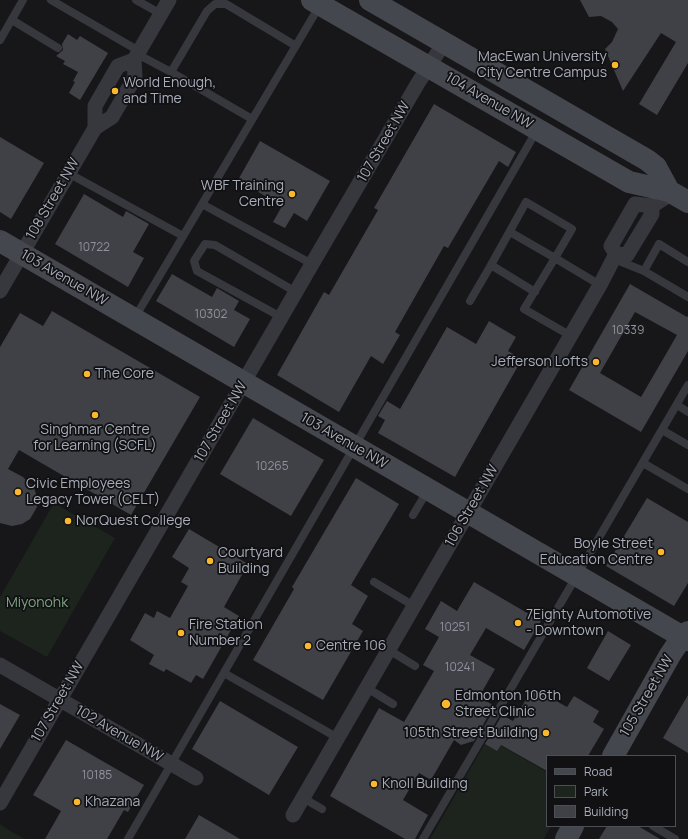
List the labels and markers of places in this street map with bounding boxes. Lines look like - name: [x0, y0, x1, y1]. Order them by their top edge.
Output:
- place label: MacEwan University City Centre Campus: [477, 49, 607, 82]
- marker: MacEwan University City Centre Campus: [610, 60, 620, 70]
- place label: World Enough, and Time: [123, 75, 216, 108]
- marker: World Enough, and Time: [110, 86, 120, 96]
- place label: WBF Training Centre: [201, 178, 284, 210]
- marker: WBF Training Centre: [287, 189, 297, 199]
- place label: Jefferson Lofts: [491, 354, 588, 370]
- marker: Jefferson Lofts: [591, 357, 601, 367]
- place label: The Core: [95, 366, 154, 382]
- marker: The Core: [82, 369, 92, 379]
- marker: Singhmar Centre for Learning (SCFL): [90, 410, 100, 420]
- place label: Singhmar Centre for Learning (SCFL): [33, 422, 157, 454]
- place label: Civic Employees Legacy Tower (CELT): [26, 476, 160, 508]
- marker: Civic Employees Legacy Tower (CELT): [13, 487, 23, 497]
- place label: NorQuest College: [76, 513, 191, 529]
- marker: NorQuest College: [63, 516, 73, 526]
- place label: Boyle Street Education Centre: [540, 536, 653, 568]
- place label: Courtyard Building: [218, 545, 283, 578]
- marker: Boyle Street Education Centre: [656, 547, 666, 557]
- marker: Courtyard Building: [205, 556, 215, 566]
- place label: 7Eighty Automotive - Downtown: [526, 607, 651, 640]
- place label: Fire Station Number 2: [189, 617, 263, 650]
- marker: 7Eighty Automotive - Downtown: [513, 618, 523, 628]
- marker: Fire Station Number 2: [176, 628, 186, 638]
- place label: Centre 106: [316, 638, 386, 654]
- marker: Centre 106: [303, 641, 313, 651]
- place label: Edmonton 106th Street Clinic: [455, 688, 561, 720]
- marker: Edmonton 106th Street Clinic: [440, 698, 452, 710]
- place label: 105th Street Building: [404, 725, 538, 741]
- marker: 105th Street Building: [541, 728, 551, 738]
- place label: Knoll Building: [382, 776, 468, 792]
- marker: Knoll Building: [369, 779, 379, 789]
- place label: Khazana: [85, 794, 140, 810]
- marker: Khazana: [72, 797, 82, 807]

